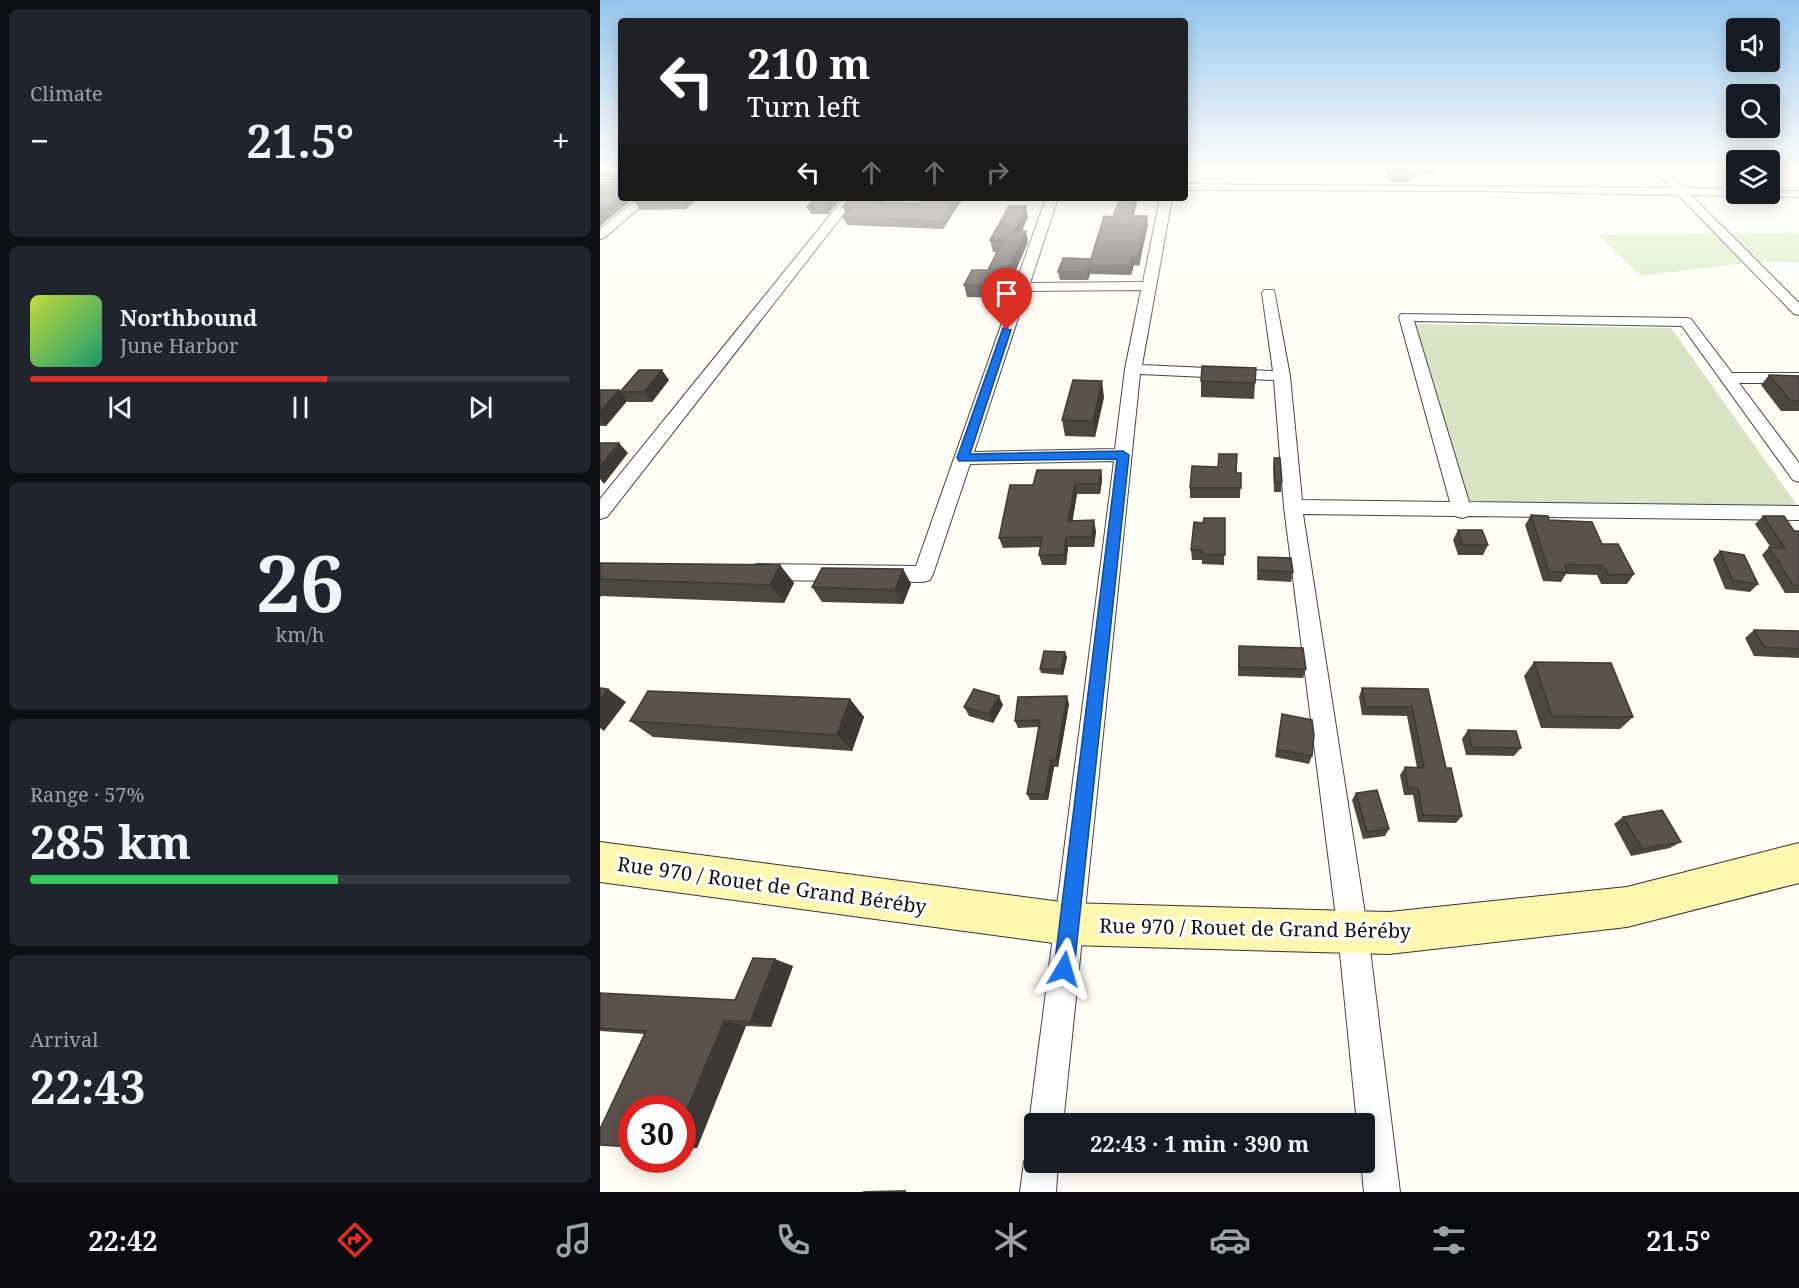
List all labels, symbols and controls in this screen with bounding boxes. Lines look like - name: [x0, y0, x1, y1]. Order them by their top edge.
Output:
- map controls: [1726, 18, 1780, 204]
- button: sound: [1726, 18, 1780, 72]
- text: 210 m: [747, 34, 871, 91]
- icon: left: [648, 42, 726, 120]
- text: Climate: [30, 80, 103, 107]
- button: search: [1726, 84, 1780, 138]
- text: Turn left: [747, 88, 860, 125]
- text: 21.5°: [247, 110, 354, 171]
- text: −: [30, 118, 49, 163]
- text: +: [552, 118, 570, 163]
- button: layers: [1726, 150, 1780, 204]
- icon: left: [792, 156, 825, 189]
- icon: ahead: [855, 156, 888, 189]
- icon: ahead: [918, 156, 951, 189]
- icon: right: [981, 156, 1014, 189]
- pin: [981, 268, 1032, 330]
- icon: arrive: [990, 277, 1023, 310]
- text: Northbound: [120, 302, 257, 332]
- text: June Harbor: [120, 332, 238, 359]
- icon: previous: [104, 391, 137, 424]
- icon: pause: [284, 391, 317, 424]
- icon: next: [464, 391, 497, 424]
- text: 26: [256, 529, 344, 635]
- text: km/h: [275, 621, 325, 648]
- text: Range · 57%: [30, 781, 144, 808]
- text: 285 km: [30, 811, 191, 872]
- street label: Rue 970 / Rouet de Grand Béréby: [616, 850, 929, 920]
- street label: Rue 970 / Rouet de Grand Béréby: [1099, 912, 1412, 944]
- position arrow: [1032, 937, 1096, 1001]
- text: Arrival: [30, 1026, 98, 1053]
- text: 22:43: [30, 1056, 145, 1117]
- speed limit sign: 30: [618, 1095, 696, 1173]
- text: 22:43 · 1 min · 390 m: [1090, 1128, 1309, 1158]
- icon: directions: [334, 1219, 376, 1261]
- icon: music: [553, 1219, 595, 1261]
- icon: phone: [772, 1219, 814, 1261]
- icon: climate: [990, 1219, 1032, 1261]
- icon: car: [1209, 1219, 1251, 1261]
- icon: filters: [1428, 1219, 1470, 1261]
- text: 22:42: [88, 1222, 158, 1259]
- text: 21.5°: [1646, 1222, 1711, 1259]

